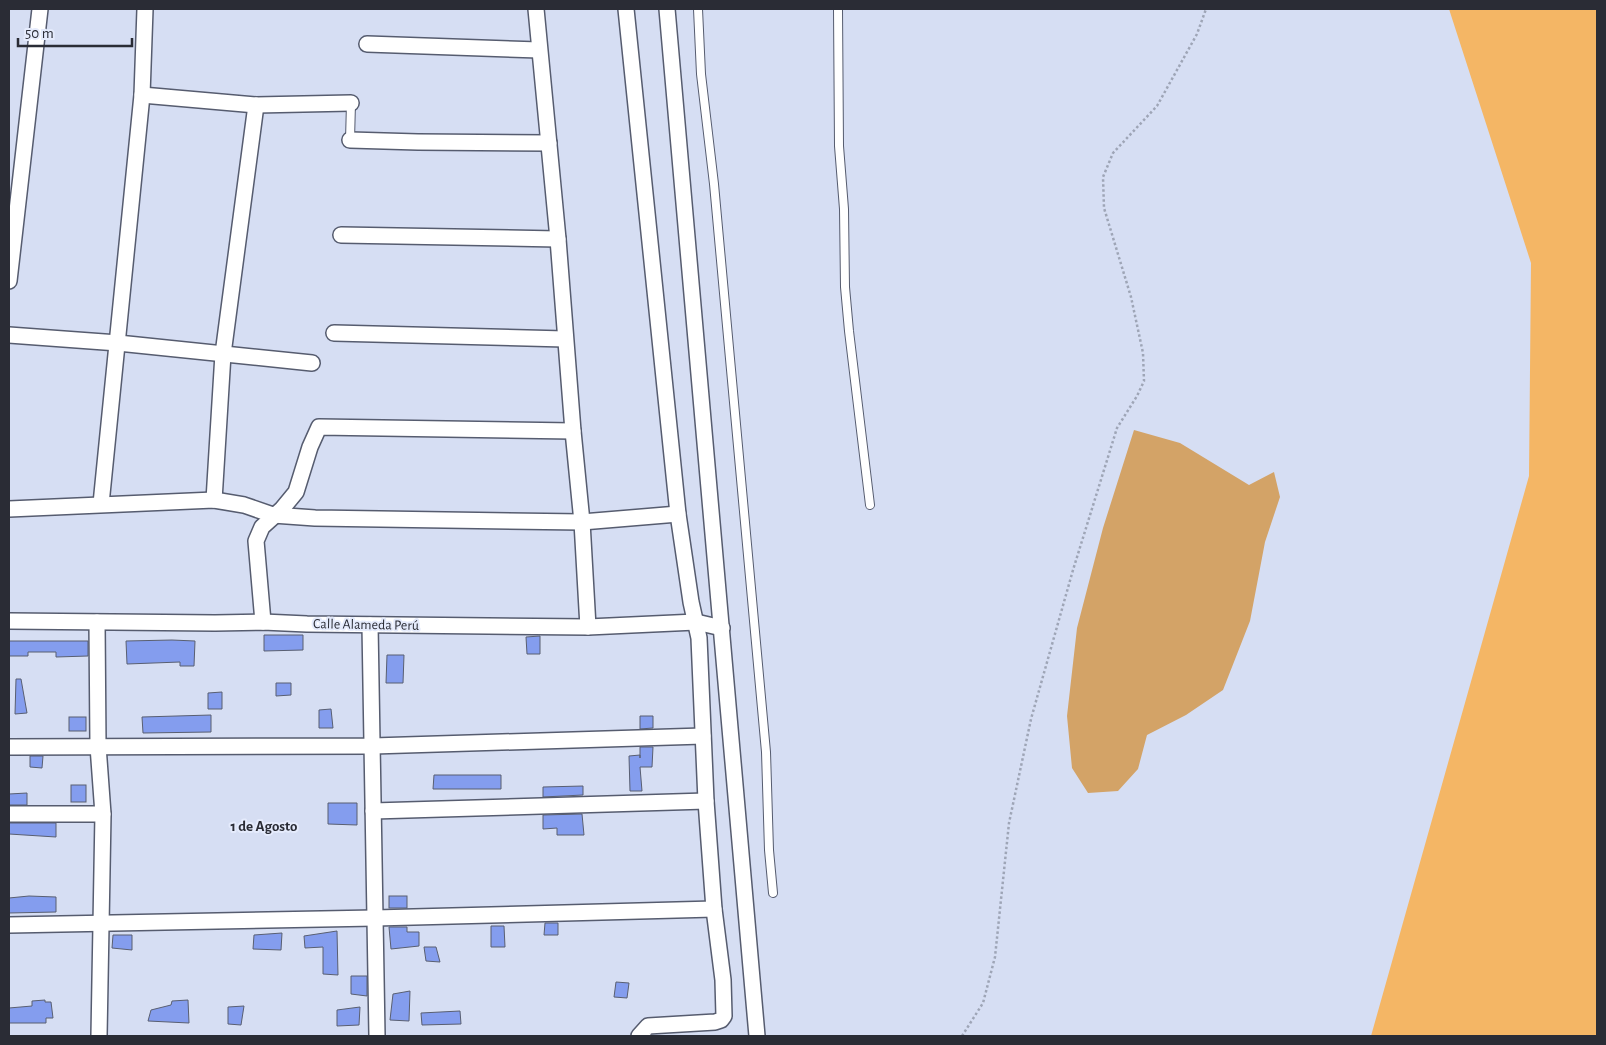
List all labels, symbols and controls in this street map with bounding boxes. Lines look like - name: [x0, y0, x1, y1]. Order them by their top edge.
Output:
- scale bar: [18, 15, 131, 47]
- text: 50 m: [25, 26, 54, 41]
- street label: Calle Alameda Perú: [313, 617, 419, 633]
- district label: 1 de Agosto: [231, 819, 297, 834]

